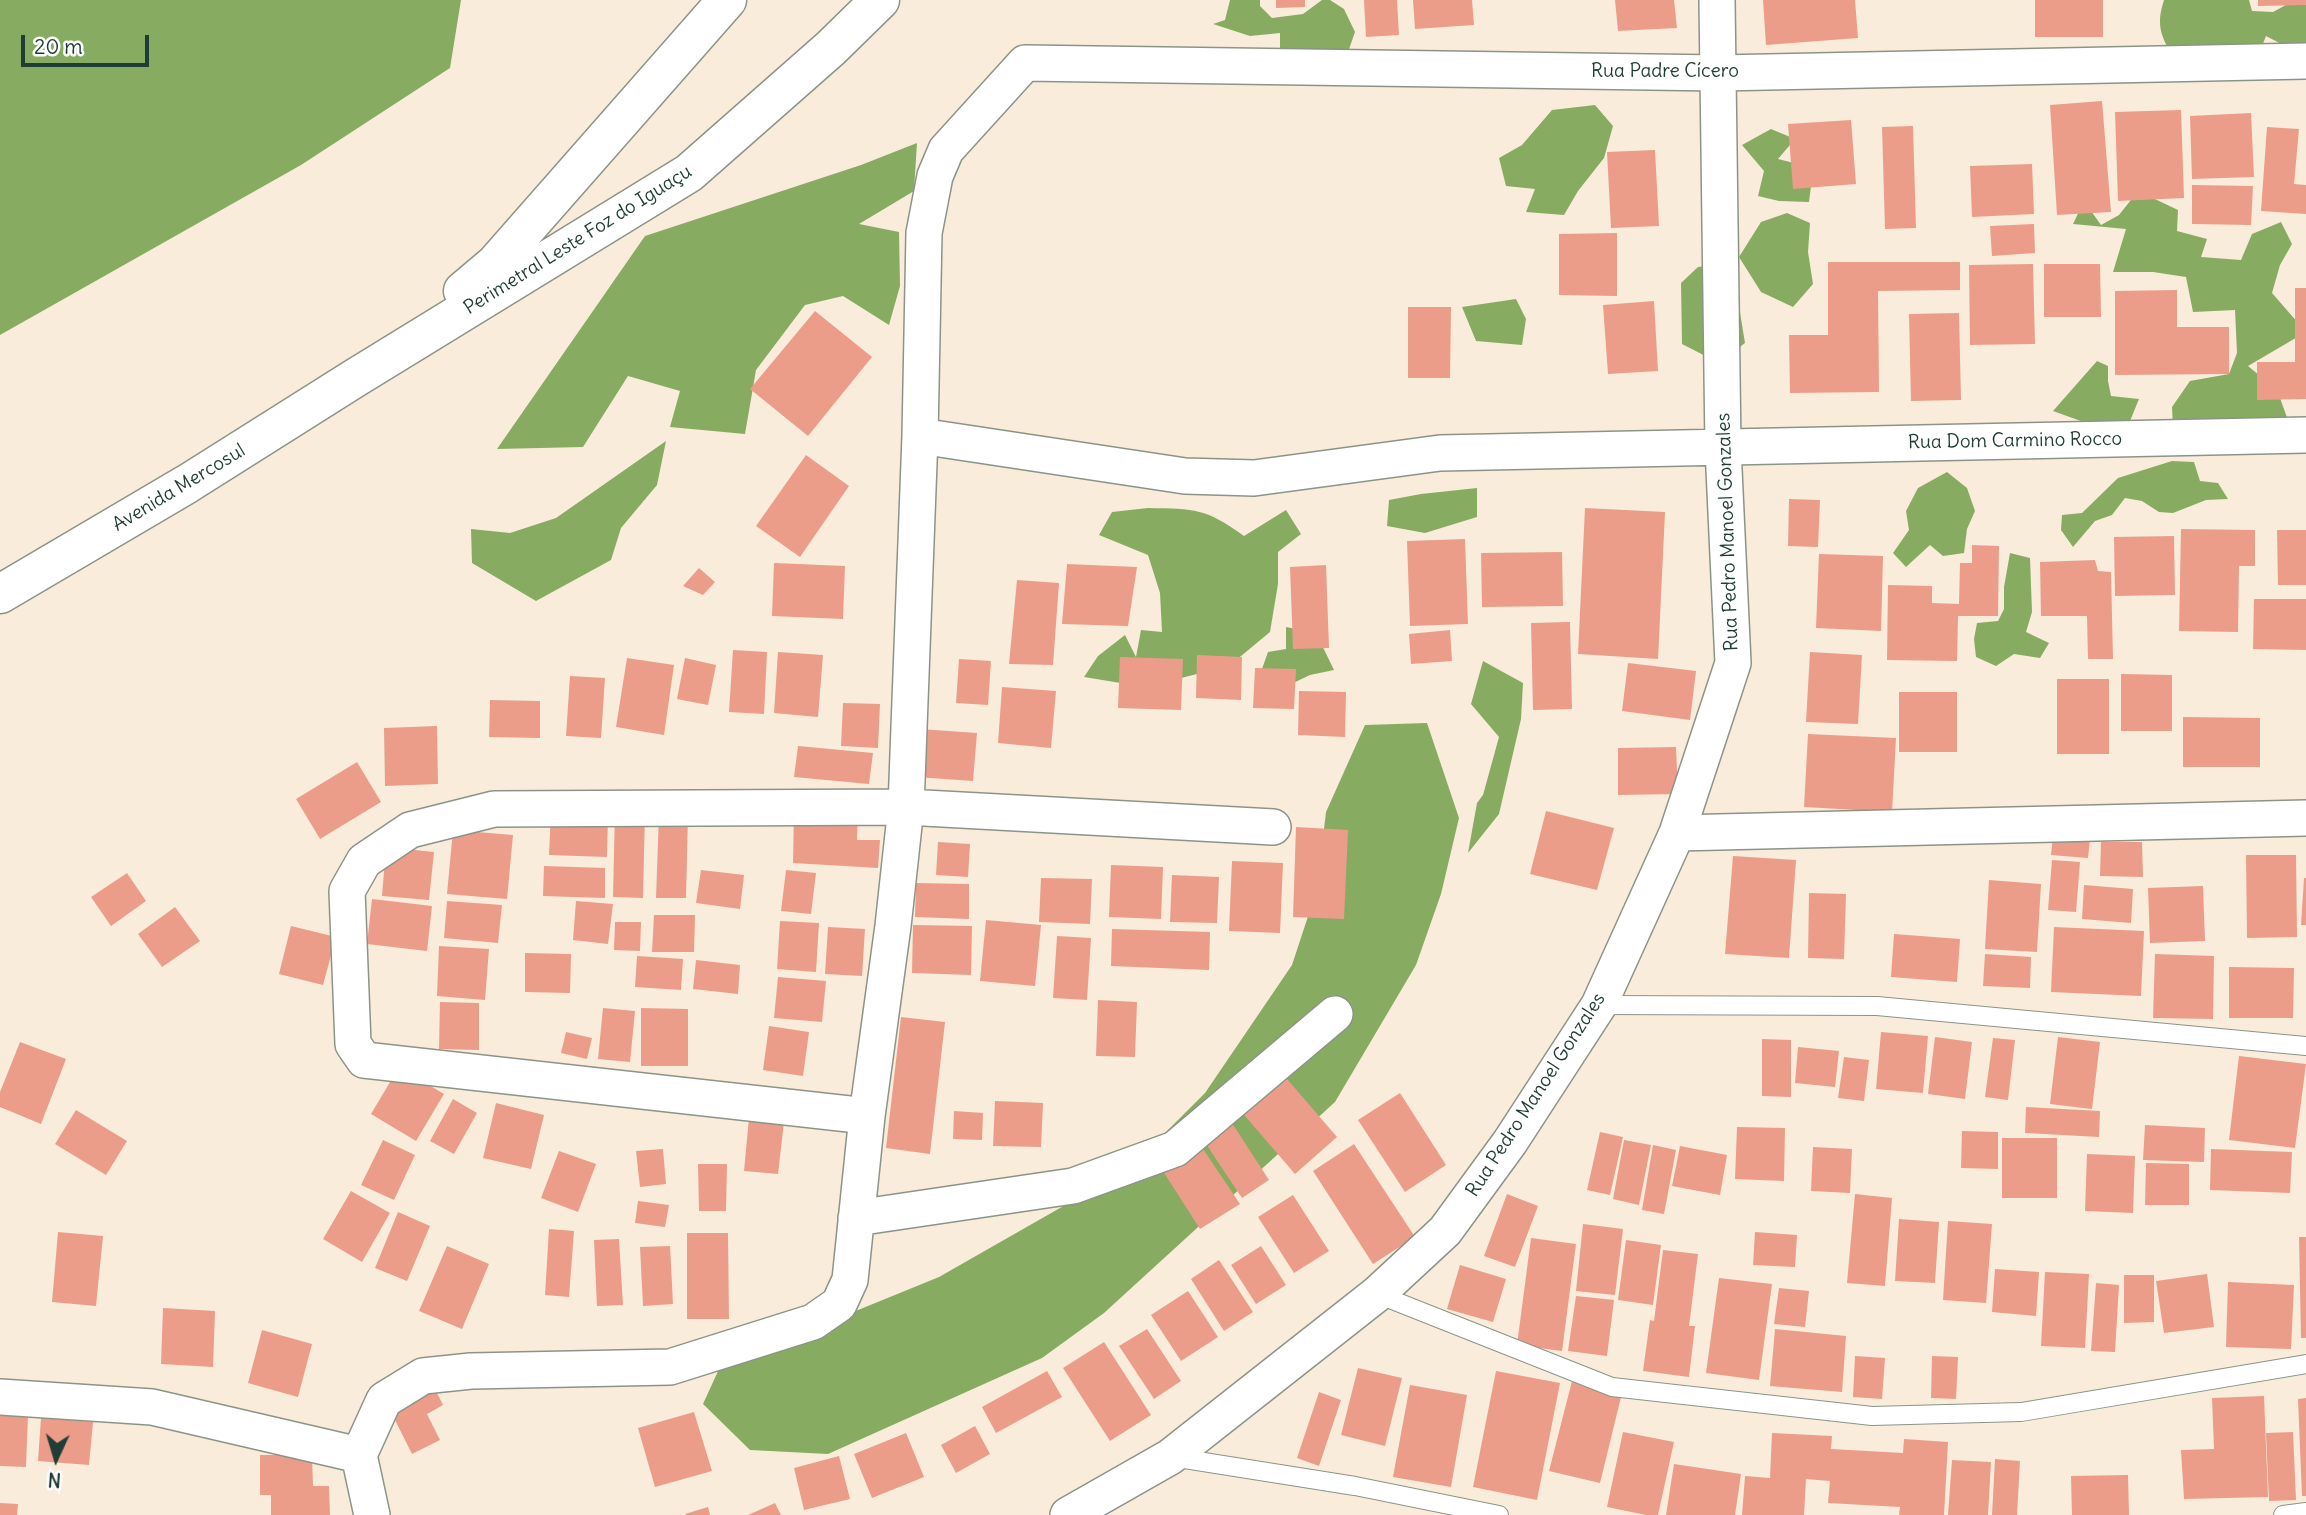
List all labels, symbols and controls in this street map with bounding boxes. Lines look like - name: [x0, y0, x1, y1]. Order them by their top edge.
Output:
- scale bar: [24, 21, 152, 65]
- text: 20 m: [34, 33, 83, 60]
- street label: Rua Padre Cícero: [1591, 61, 1739, 83]
- street label: Perimetral Leste Foz do Iguaçu: [460, 160, 696, 320]
- street label: Rua Pedro Manoel Gonzales: [1712, 412, 1744, 652]
- street label: Rua Dom Carmino Rocco: [1908, 428, 2122, 454]
- street label: Avenida Mercosul: [109, 439, 249, 537]
- street label: Rua Pedro Manoel Gonzales: [1462, 989, 1610, 1201]
- north arrow: [21, 1424, 91, 1494]
- text: N: [47, 1468, 62, 1492]

